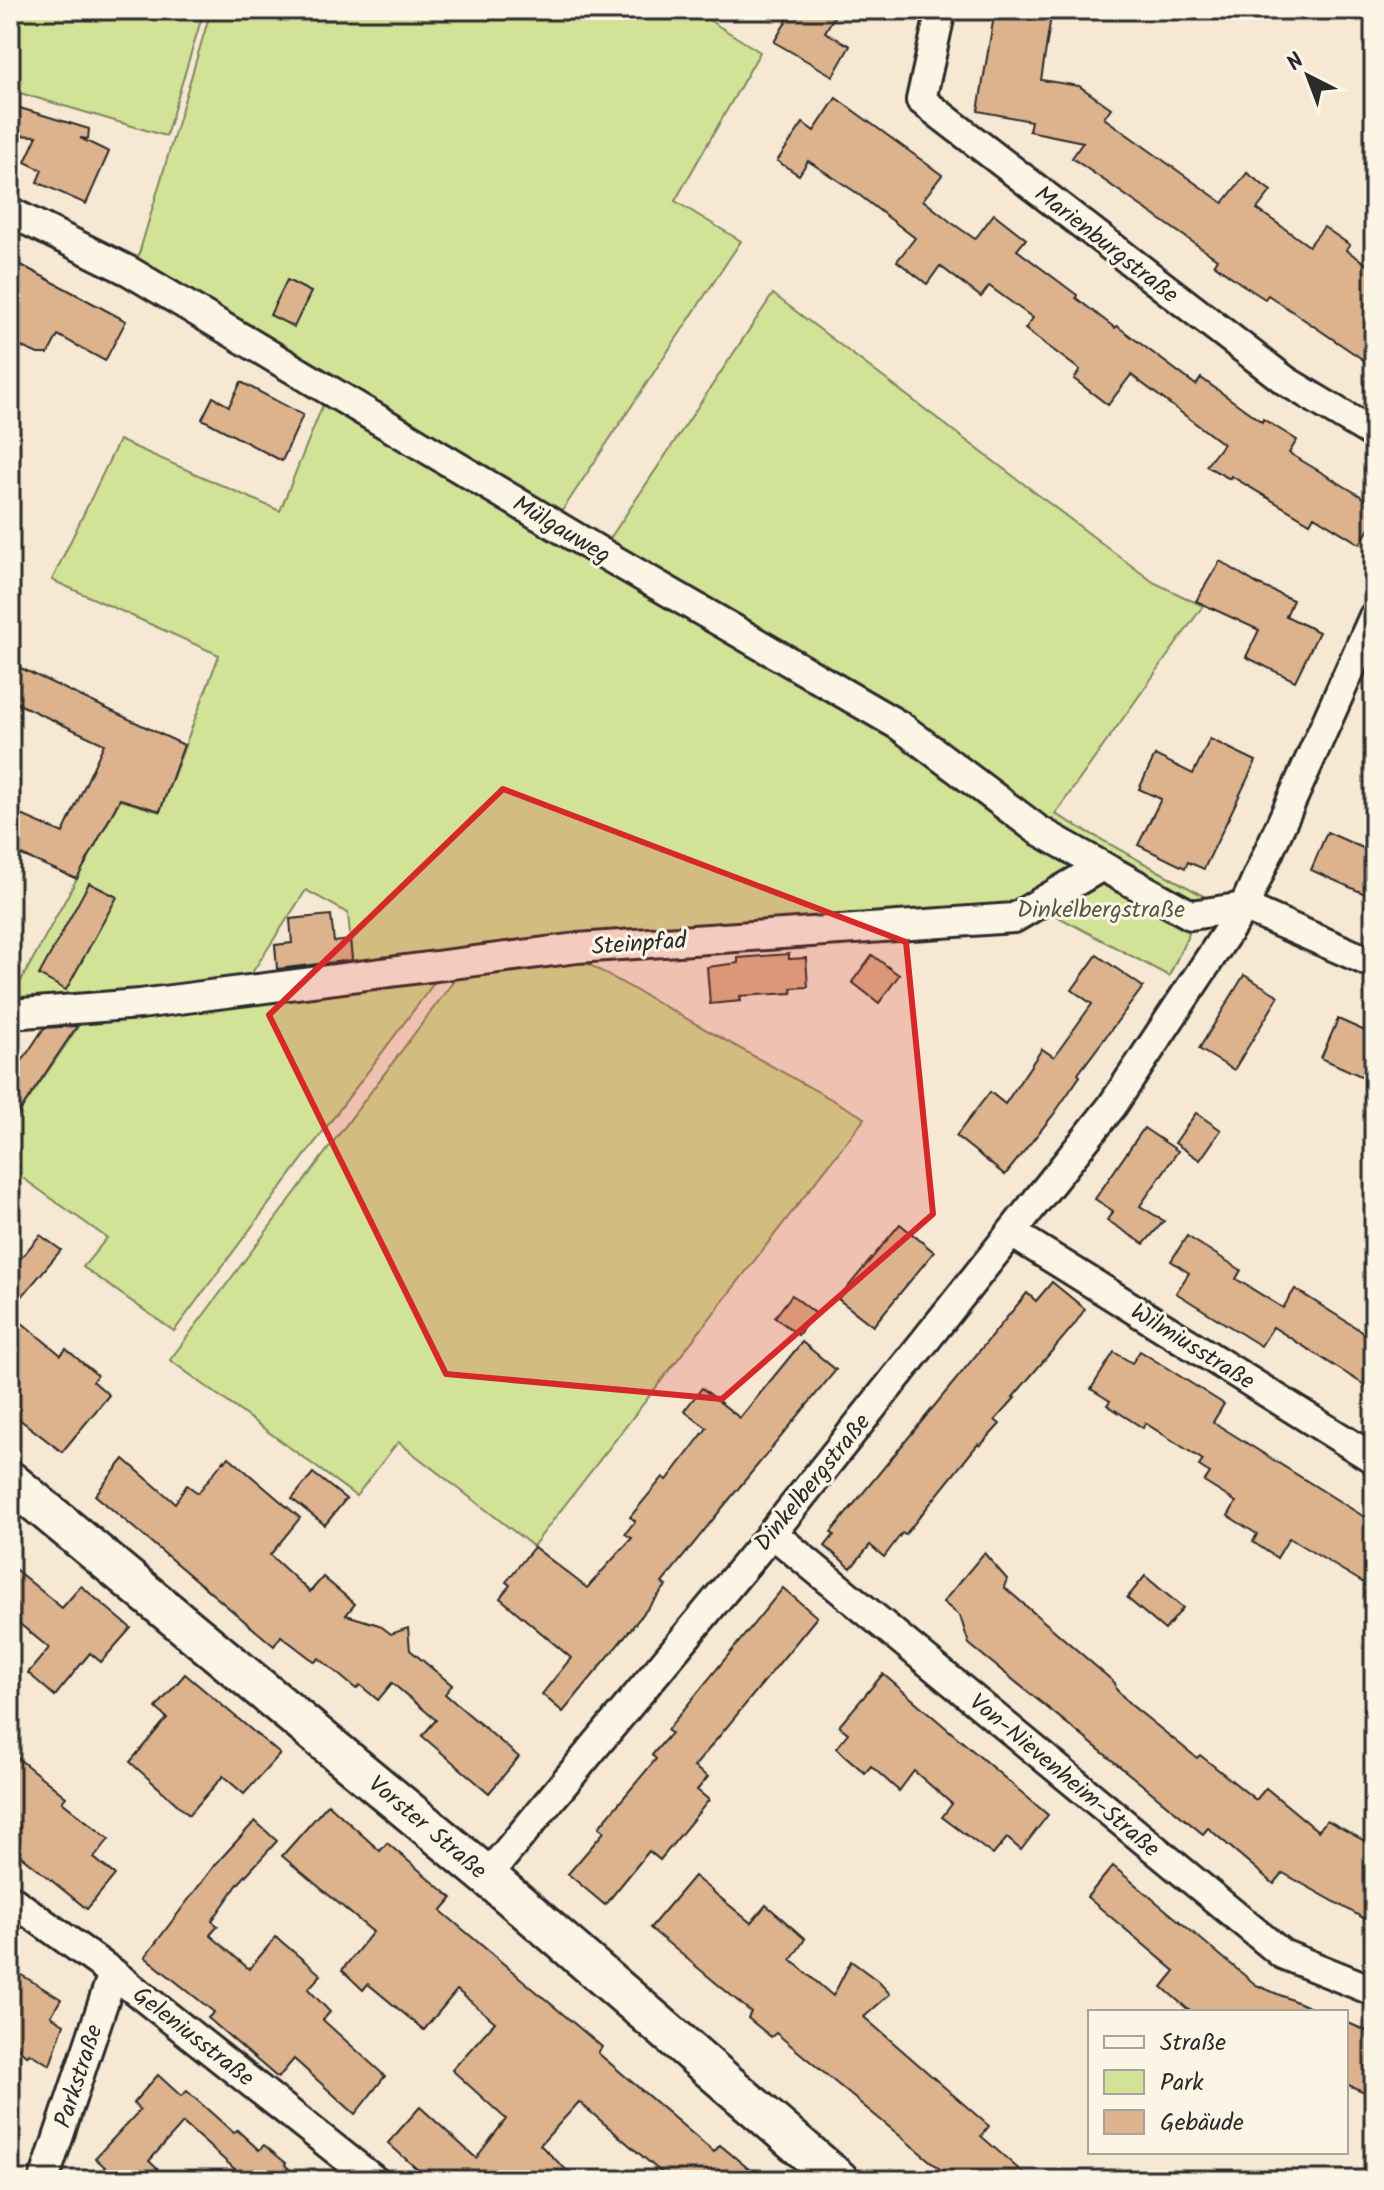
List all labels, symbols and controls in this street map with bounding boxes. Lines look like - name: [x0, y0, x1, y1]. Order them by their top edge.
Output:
- north arrow: [1268, 36, 1348, 116]
- text: N: [1279, 45, 1313, 81]
- street label: Marienburgstraße: [1025, 176, 1187, 314]
- street label: Mülgauweg: [505, 486, 618, 575]
- park label: Dinkelbergstraße: [1017, 891, 1185, 930]
- street label: Steinpfad: [590, 922, 689, 967]
- street label: Wilmiusstraße: [1122, 1294, 1262, 1401]
- street label: Dinkelbergstraße: [745, 1405, 881, 1561]
- street label: Von-Nievenheim-Straße: [960, 1684, 1168, 1868]
- street label: Vorster Straße: [359, 1766, 495, 1890]
- street label: Geleniusstraße: [124, 1977, 263, 2098]
- legend: [1088, 2010, 1348, 2154]
- street label: Parkstraße: [44, 2019, 115, 2133]
- text: Straße: [1160, 2024, 1226, 2063]
- text: Park: [1160, 2064, 1204, 2103]
- text: Gebäude: [1160, 2104, 1244, 2143]

